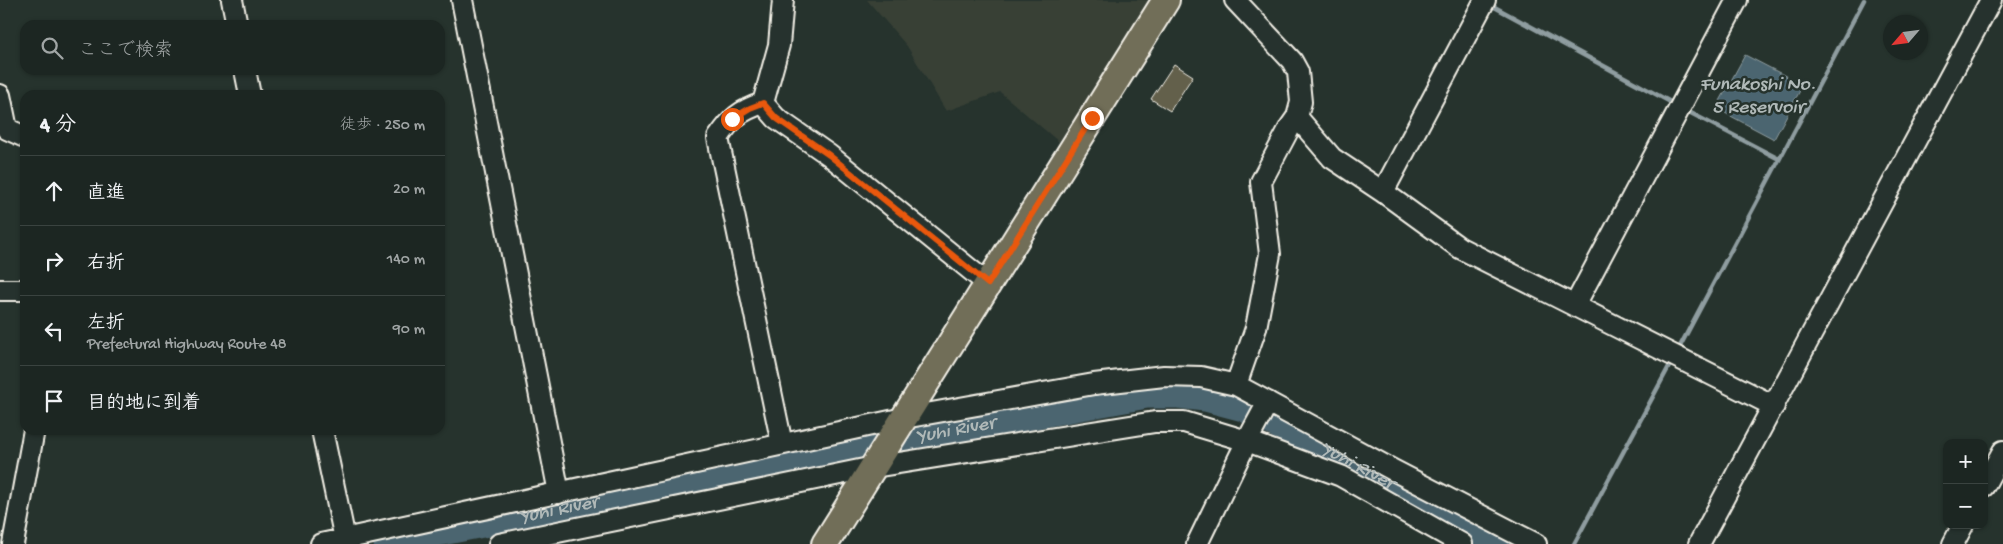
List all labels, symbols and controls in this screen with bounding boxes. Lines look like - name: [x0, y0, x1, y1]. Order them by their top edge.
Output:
- north arrow: [1883, 15, 1928, 60]
- search box: [20, 20, 445, 75]
- icon: search: [38, 34, 66, 62]
- text: ここで検索: [78, 40, 173, 63]
- water label: Funakoshi No. 5 Reservoir: [1700, 74, 1816, 120]
- route end: [1081, 107, 1104, 130]
- route start: [721, 108, 744, 131]
- text: 4 分: [40, 114, 76, 139]
- text: 徒歩 · 250 m: [340, 117, 425, 136]
- icon: ahead: [40, 177, 68, 205]
- text: 20 m: [393, 181, 425, 200]
- text: 直進: [87, 183, 125, 206]
- icon: right: [40, 247, 68, 275]
- text: 140 m: [387, 251, 425, 270]
- text: 右折: [87, 253, 125, 276]
- text: 左折: [87, 313, 125, 336]
- icon: left: [40, 317, 68, 345]
- text: 90 m: [393, 321, 425, 340]
- text: Prefectural Highway Route 48: [87, 336, 287, 355]
- icon: arrive: [40, 387, 68, 415]
- text: 目的地に到着: [87, 393, 201, 416]
- water label: Yuhi River: [914, 411, 1001, 449]
- water label: Yuhi River: [1317, 438, 1402, 497]
- map controls: [1943, 439, 1988, 529]
- button: +: [1943, 439, 1988, 484]
- button: −: [1943, 484, 1988, 529]
- water label: Yuhi River: [517, 491, 604, 529]

